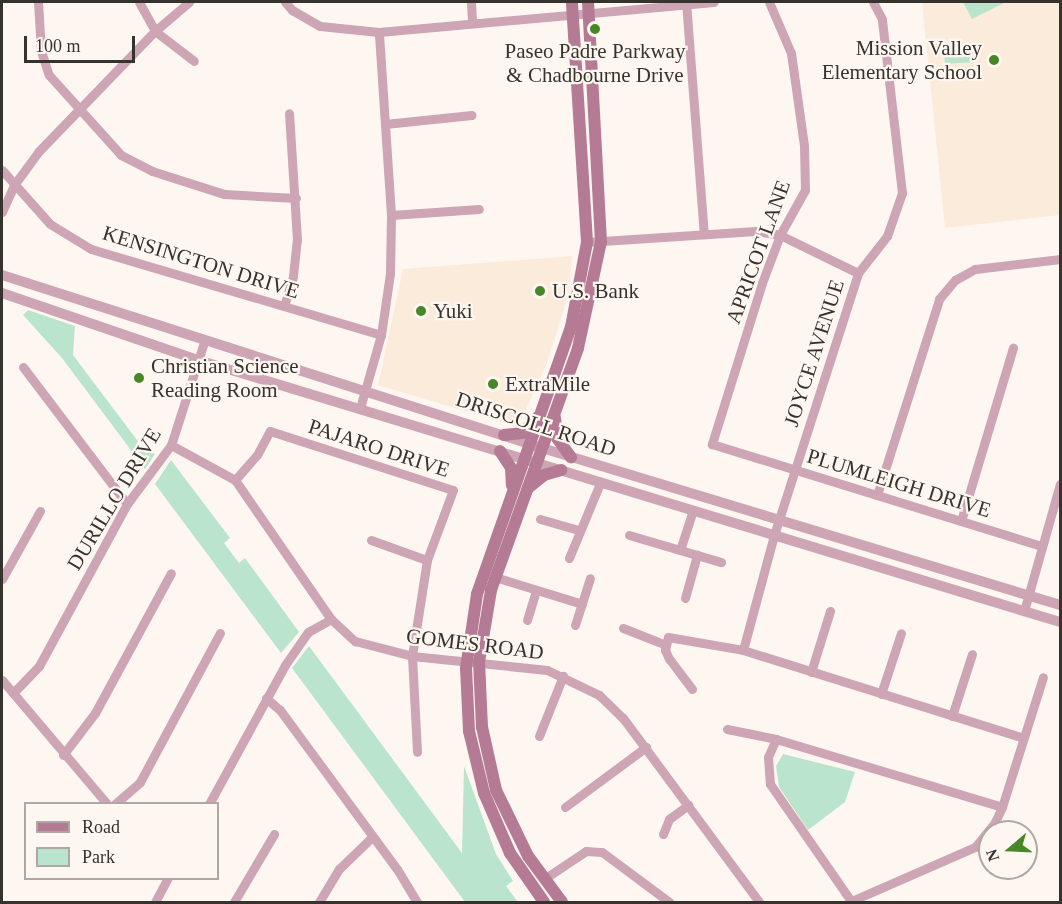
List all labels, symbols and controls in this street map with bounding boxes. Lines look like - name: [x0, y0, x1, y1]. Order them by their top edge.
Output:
- marker: Paseo Padre Parkway & Chadbourne Drive: [588, 22, 602, 36]
- scale bar: [27, 24, 138, 62]
- place label: Mission Valley Elementary School: [822, 35, 982, 85]
- text: 100 m: [35, 36, 81, 56]
- place label: Paseo Padre Parkway & Chadbourne Drive: [505, 38, 685, 88]
- marker: Mission Valley Elementary School: [987, 53, 1001, 67]
- street label: APRICOT LANE: [720, 177, 796, 327]
- street label: KENSINGTON DRIVE: [100, 220, 302, 304]
- street label: JOYCE AVENUE: [778, 276, 850, 430]
- place label: U.S. Bank: [552, 278, 639, 304]
- marker: U.S. Bank: [533, 284, 547, 298]
- place label: Yuki: [433, 298, 473, 324]
- marker: Yuki: [414, 304, 428, 318]
- place label: Christian Science Reading Room: [151, 353, 299, 403]
- marker: Christian Science Reading Room: [132, 371, 146, 385]
- place label: ExtraMile: [505, 371, 590, 397]
- marker: ExtraMile: [486, 377, 500, 391]
- street label: DRISCOLL ROAD: [452, 386, 620, 462]
- street label: PAJARO DRIVE: [305, 413, 453, 483]
- street label: DURILLO DRIVE: [62, 423, 166, 575]
- street label: PLUMLEIGH DRIVE: [804, 443, 994, 523]
- street label: GOMES ROAD: [405, 623, 545, 665]
- legend: [24, 802, 219, 880]
- text: Road: [82, 817, 120, 837]
- north arrow: [978, 820, 1038, 880]
- text: Park: [82, 847, 115, 867]
- text: N: [982, 847, 1002, 864]

